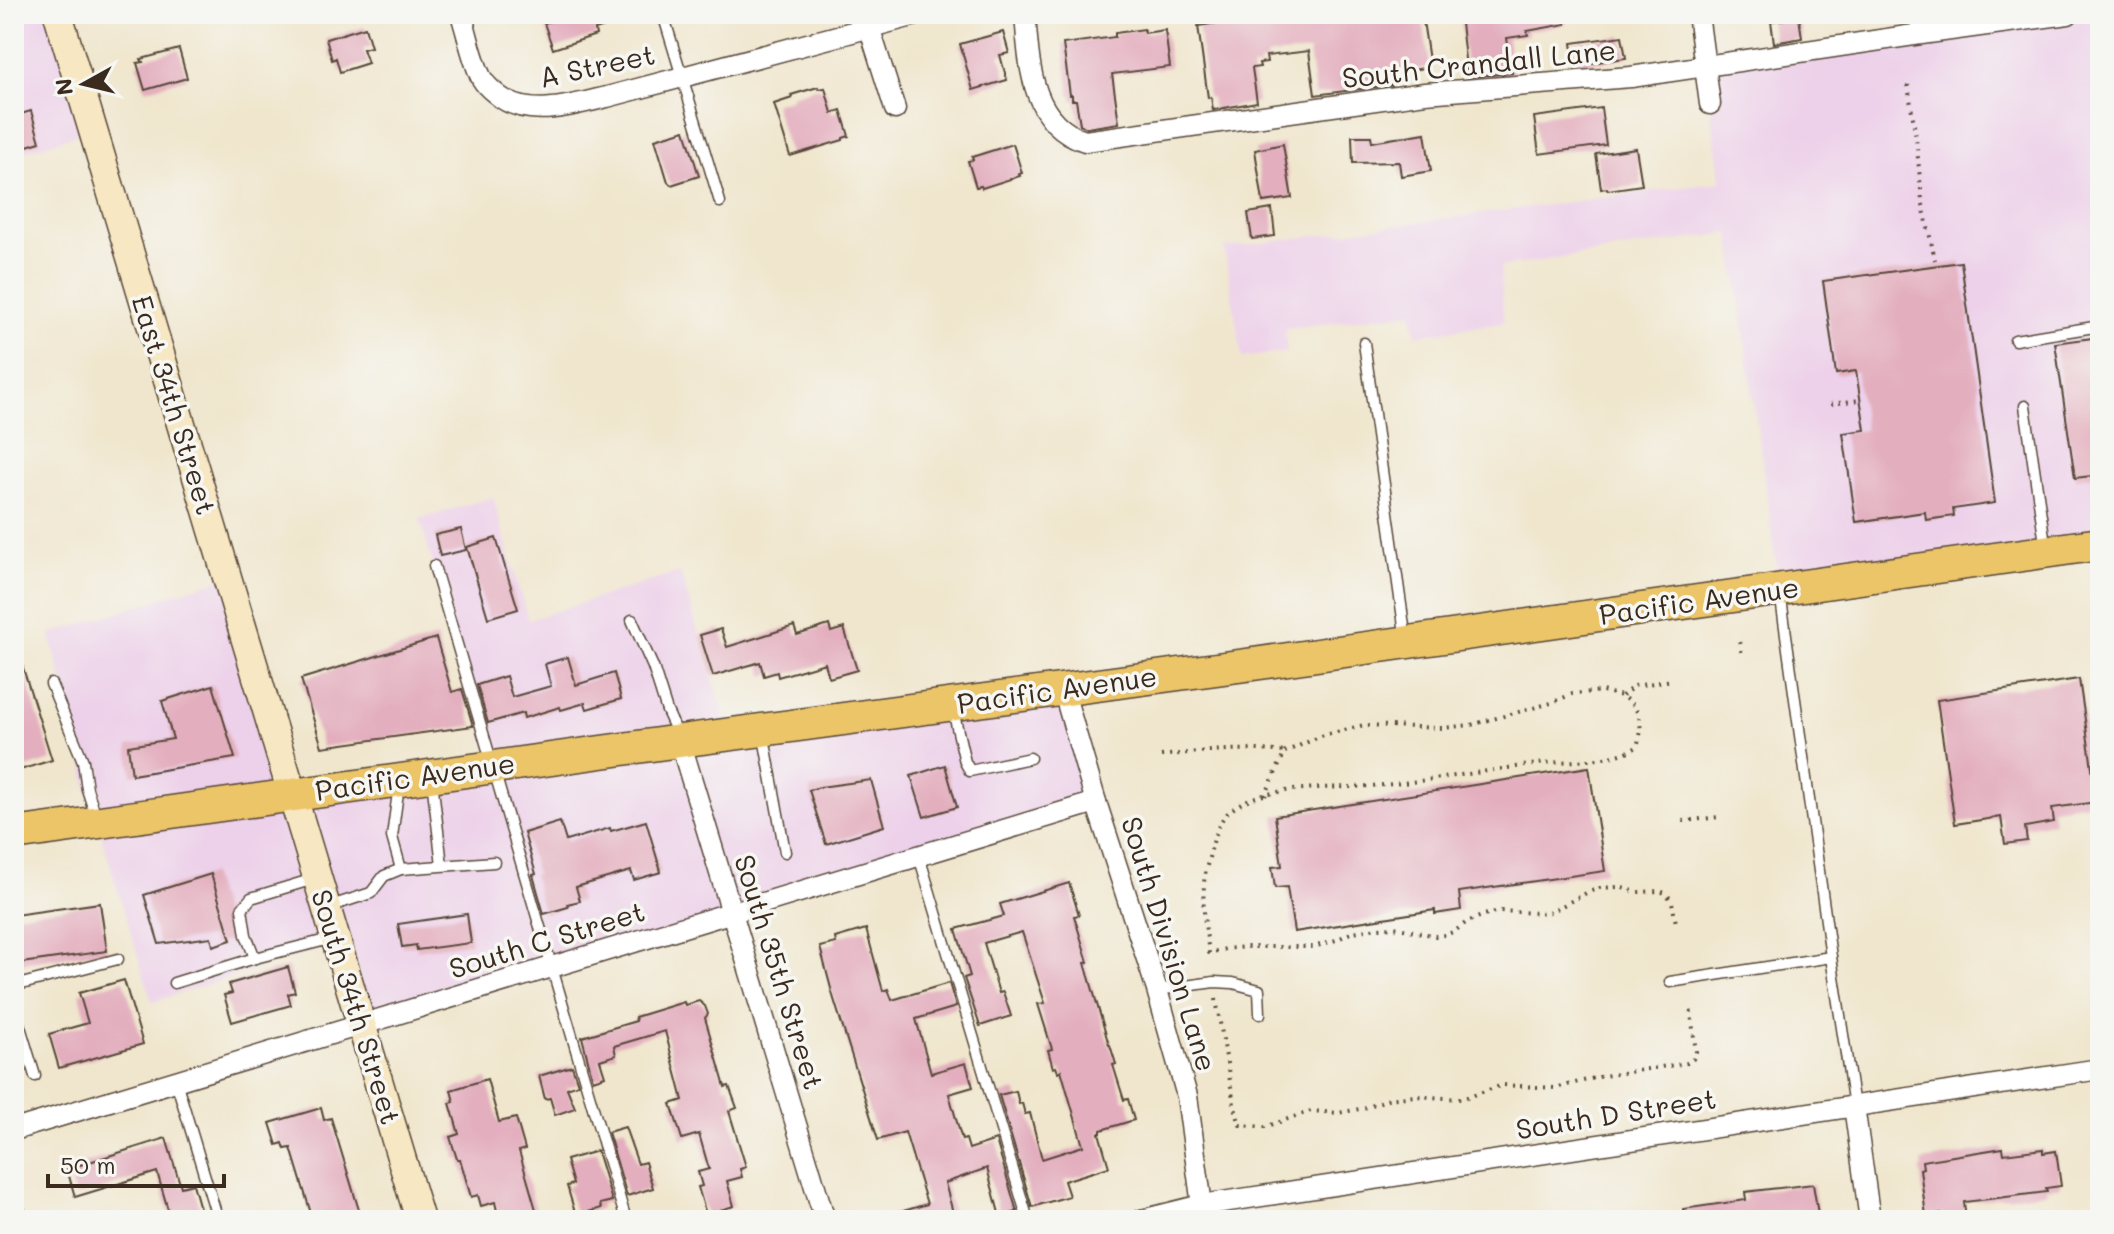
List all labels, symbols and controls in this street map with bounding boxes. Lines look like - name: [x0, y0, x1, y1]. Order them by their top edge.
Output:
- street label: South Crandall Lane: [1340, 31, 1618, 95]
- street label: A Street: [536, 35, 658, 95]
- north arrow: [44, 44, 124, 124]
- text: N: [48, 77, 79, 97]
- street label: East 34th Street: [124, 291, 225, 519]
- street label: Pacific Avenue: [1597, 568, 1801, 632]
- street label: Pacific Avenue: [955, 657, 1159, 721]
- street label: Pacific Avenue: [313, 744, 517, 808]
- street label: South Division Lane: [1114, 812, 1226, 1075]
- street label: South 35th Street: [727, 850, 833, 1093]
- street label: South 34th Street: [304, 885, 410, 1129]
- street label: South C Street: [444, 892, 649, 986]
- street label: South D Street: [1513, 1079, 1718, 1147]
- scale bar: [48, 1138, 224, 1188]
- text: 50 m: [60, 1149, 116, 1180]

